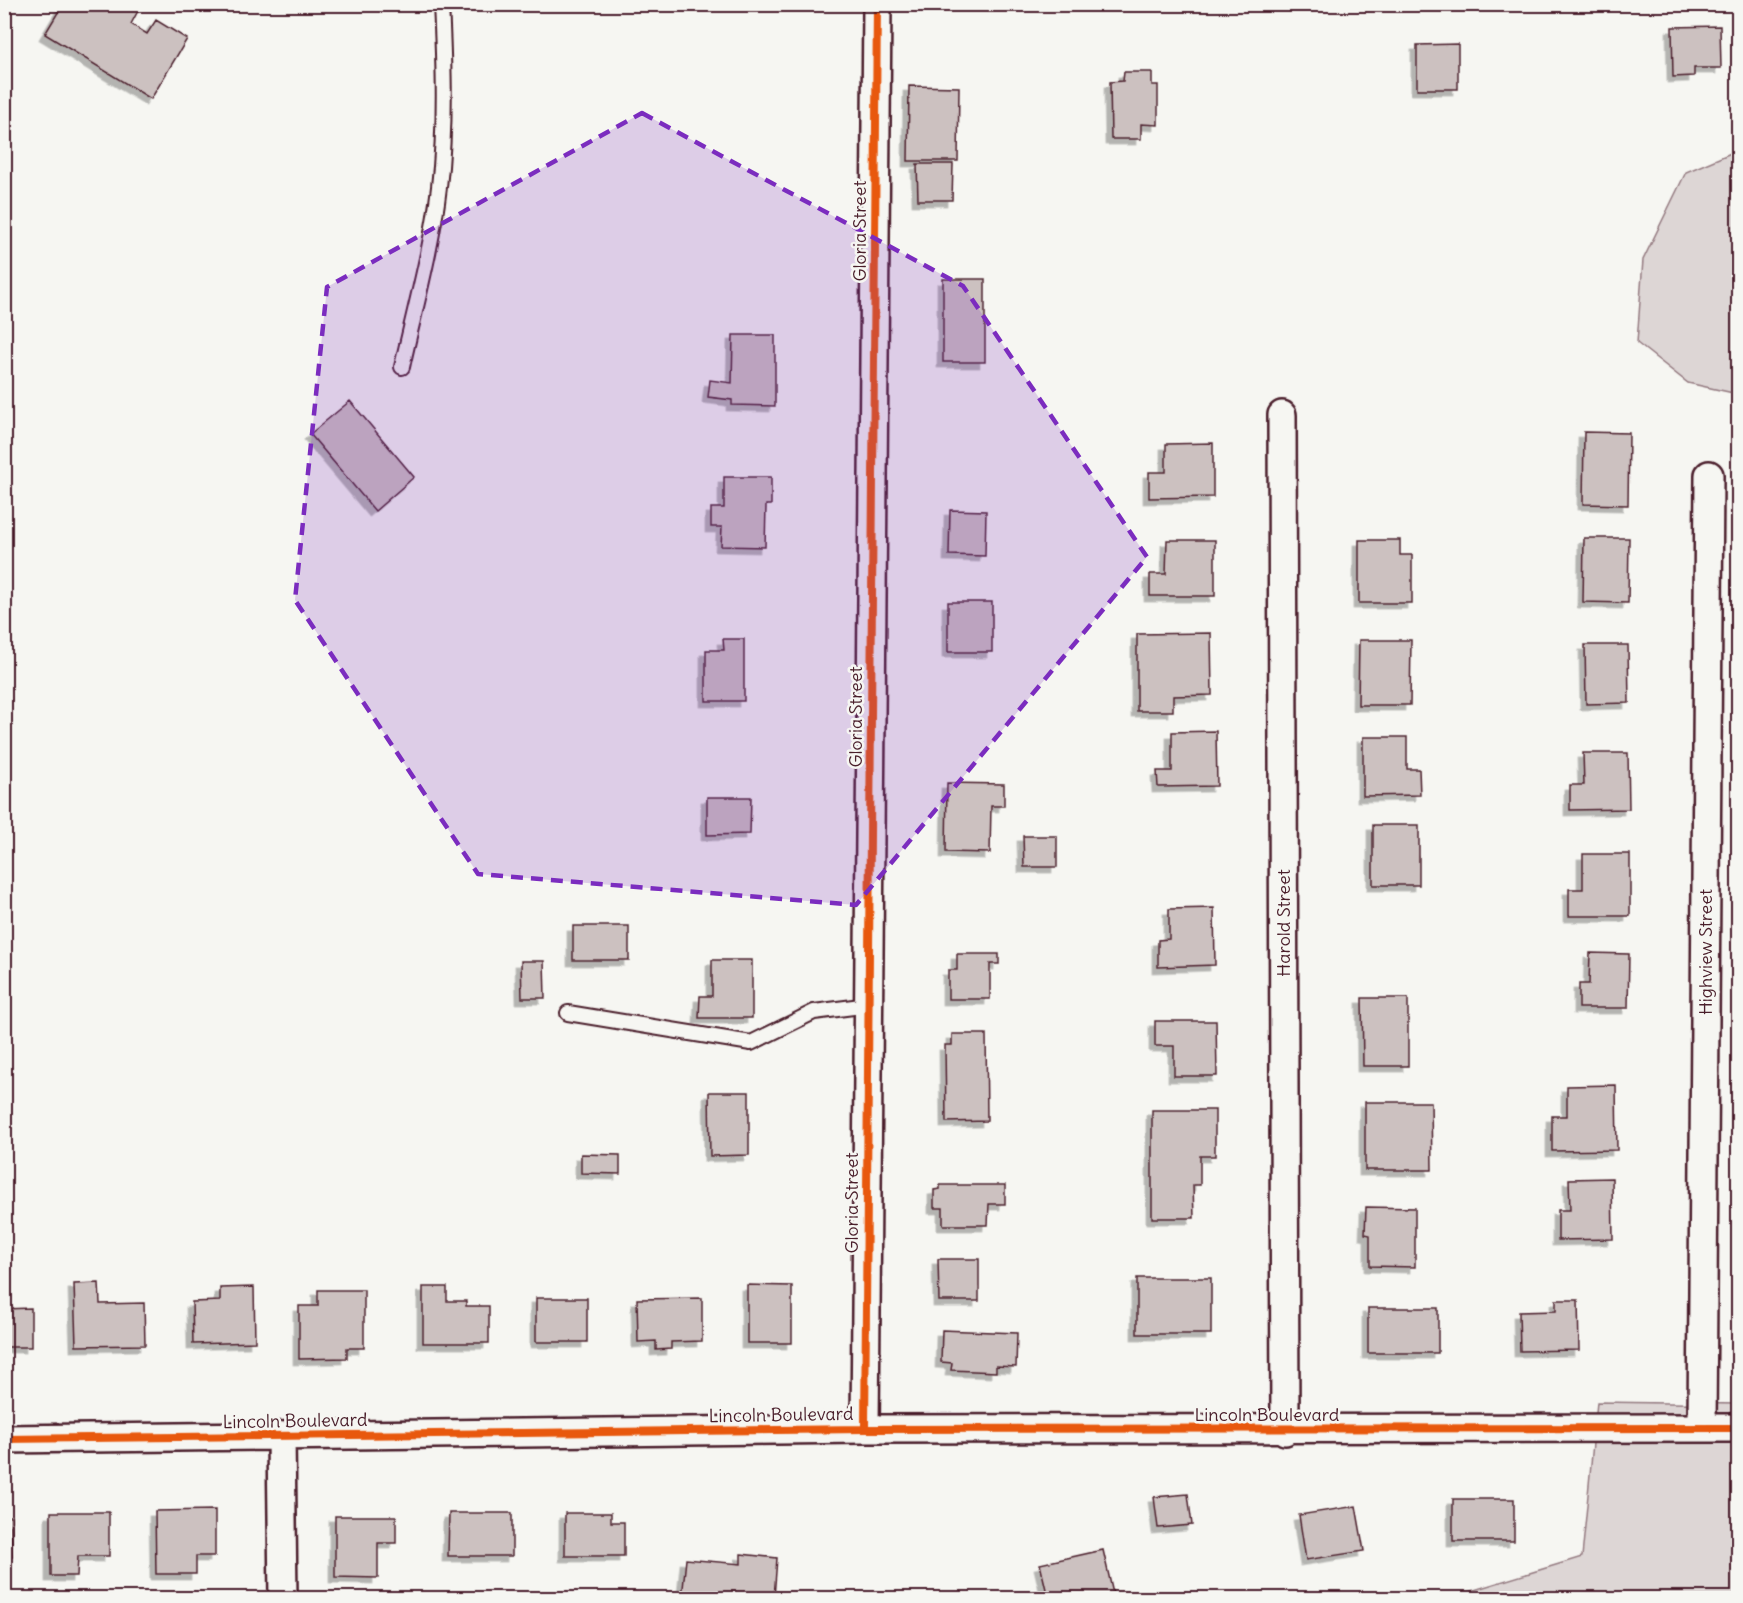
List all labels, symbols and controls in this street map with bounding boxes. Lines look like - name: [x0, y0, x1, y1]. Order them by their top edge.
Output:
- street label: Gloria Street: [848, 180, 871, 282]
- street label: Gloria Street: [844, 666, 867, 768]
- street label: Harold Street: [1272, 869, 1295, 977]
- street label: Highview Street: [1694, 889, 1717, 1015]
- street label: Gloria Street: [840, 1152, 863, 1254]
- street label: Lincoln Boulevard: [708, 1402, 854, 1427]
- street label: Lincoln Boulevard: [1195, 1403, 1340, 1426]
- street label: Lincoln Boulevard: [222, 1408, 368, 1433]

